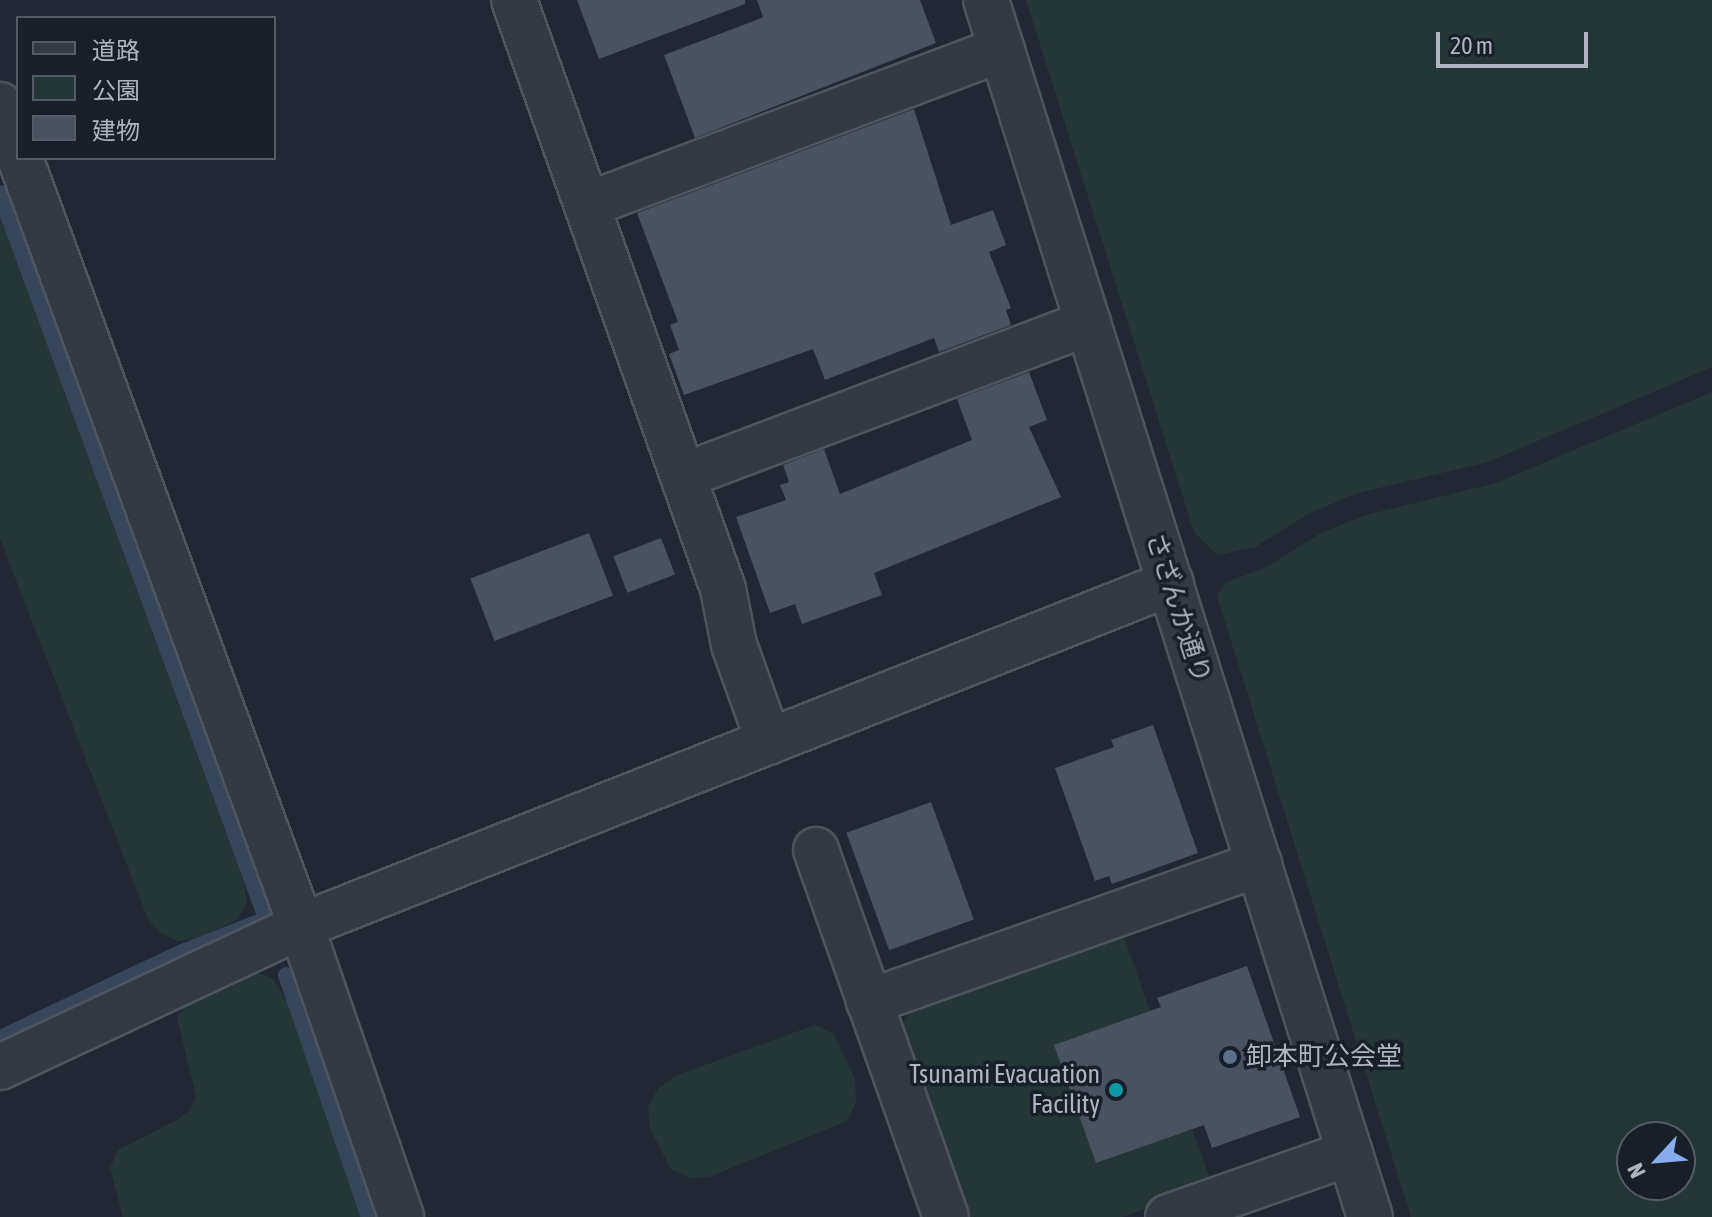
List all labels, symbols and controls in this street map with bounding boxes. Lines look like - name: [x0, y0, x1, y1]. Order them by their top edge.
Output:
- legend: [16, 16, 276, 160]
- scale bar: [1440, 16, 1592, 66]
- text: 20 m: [1450, 32, 1493, 59]
- text: 道路: [92, 37, 140, 64]
- text: 公園: [92, 77, 140, 104]
- text: 建物: [92, 117, 140, 144]
- street label: さざんか通り: [1139, 529, 1217, 687]
- place label: 卸本町公会堂: [1246, 1041, 1402, 1073]
- marker: 卸本町公会堂: [1221, 1048, 1239, 1066]
- place label: Tsunami Evacuation Facility: [909, 1059, 1100, 1120]
- marker: Tsunami Evacuation Facility: [1107, 1081, 1125, 1099]
- north arrow: [1616, 1121, 1696, 1201]
- text: N: [1622, 1159, 1651, 1182]

